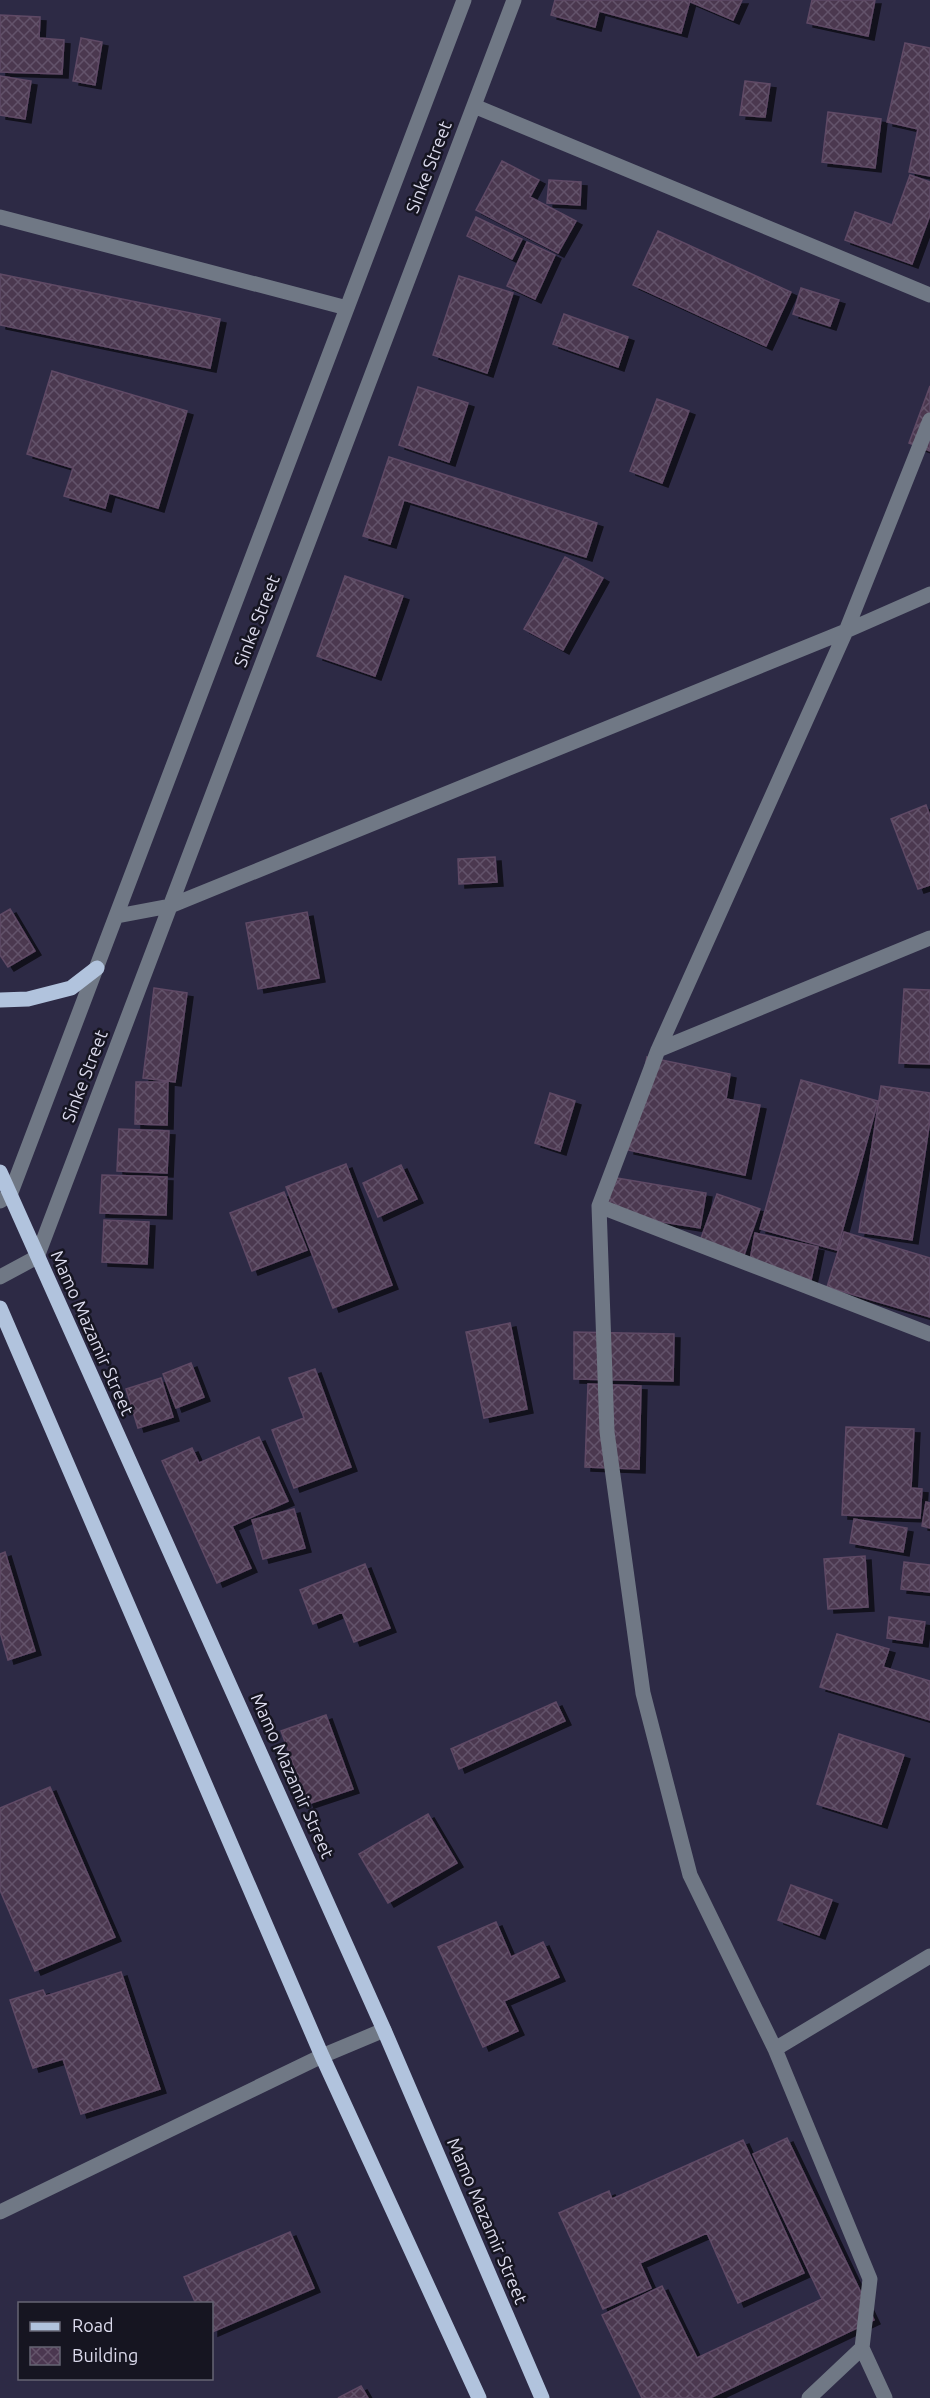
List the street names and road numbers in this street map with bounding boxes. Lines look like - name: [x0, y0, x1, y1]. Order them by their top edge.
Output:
- street label: Sinke Street: [401, 118, 455, 216]
- street label: Sinke Street: [229, 572, 283, 670]
- street label: Sinke Street: [57, 1027, 111, 1125]
- street label: Mamo Mazamir Street: [47, 1247, 138, 1418]
- street label: Mamo Mazamir Street: [247, 1690, 338, 1861]
- street label: Mamo Mazamir Street: [444, 2135, 532, 2307]

